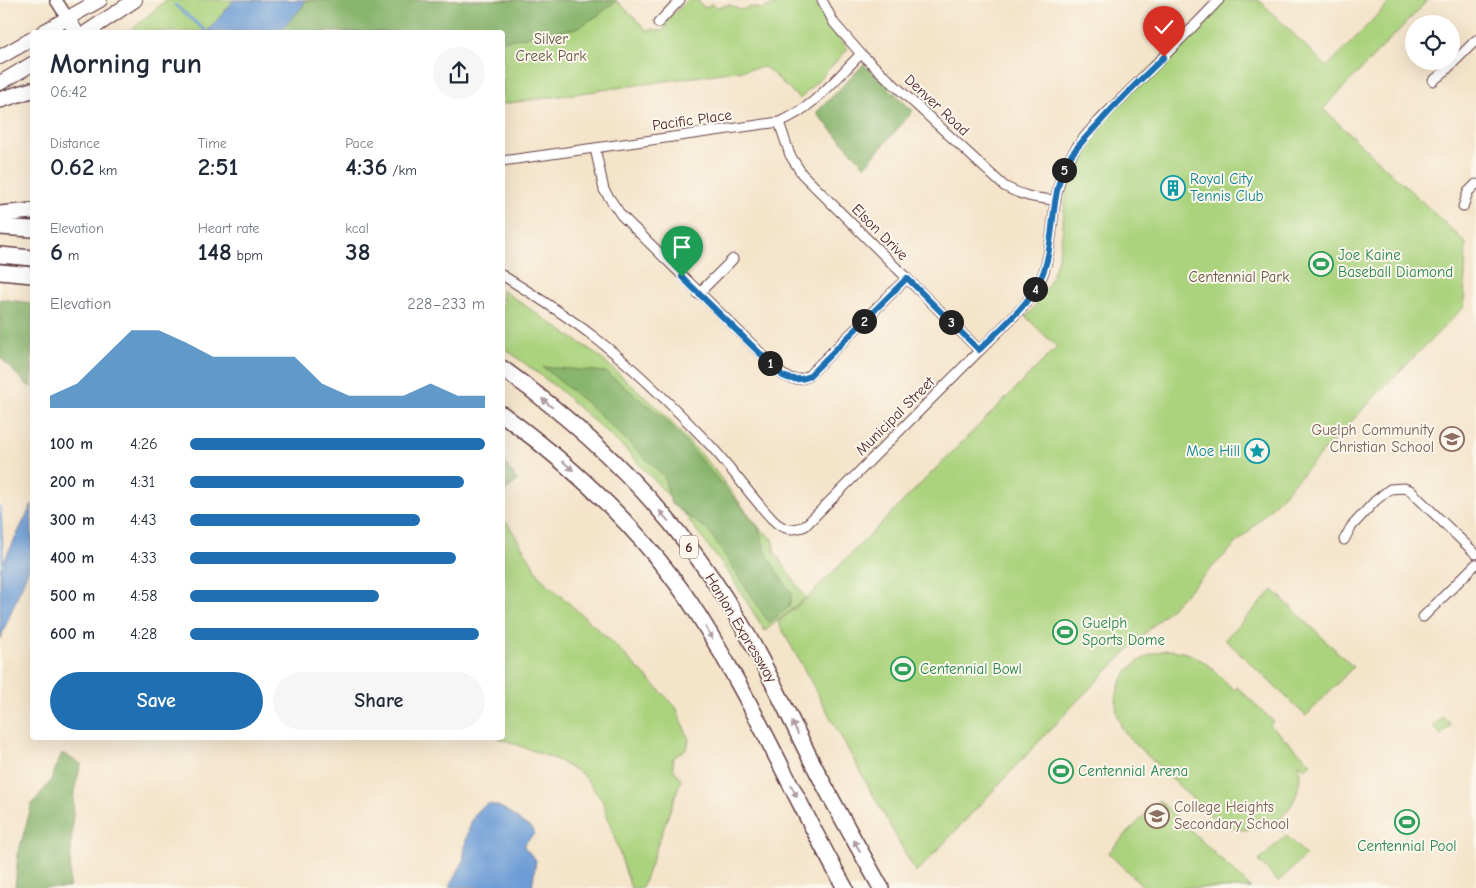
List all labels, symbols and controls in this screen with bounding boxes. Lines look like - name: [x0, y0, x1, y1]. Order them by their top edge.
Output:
- pin: [1143, 6, 1185, 57]
- icon: check: [1150, 13, 1178, 41]
- map controls: [1405, 15, 1460, 70]
- button: locate: [1405, 15, 1460, 70]
- park label: Silver Creek Park: [516, 30, 587, 65]
- button: share: [433, 47, 485, 99]
- text: Morning run: [50, 48, 202, 80]
- street label: Denver Road: [901, 70, 973, 140]
- text: 06:42: [50, 83, 87, 101]
- street label: Pacific Place: [651, 105, 733, 134]
- text: Distance: [50, 135, 100, 152]
- text: Time: [198, 135, 227, 152]
- text: Pace: [345, 135, 374, 152]
- text: 0.62: [50, 152, 94, 181]
- text: 2:51: [198, 152, 238, 181]
- text: 4:36: [345, 152, 388, 181]
- pin: 5: [1052, 158, 1076, 182]
- text: km: [94, 162, 117, 179]
- text: /km: [388, 162, 417, 179]
- text: 5: [1061, 162, 1068, 179]
- place label: Royal City Tennis Club: [1190, 170, 1264, 205]
- building icon: Royal City Tennis Club: [1160, 175, 1186, 201]
- street label: Elson Drive: [848, 200, 912, 264]
- text: Elevation: [50, 220, 104, 237]
- text: Heart rate: [198, 220, 259, 237]
- text: kcal: [345, 220, 369, 237]
- pin: [661, 226, 703, 277]
- icon: arrive: [668, 233, 696, 261]
- text: 6: [50, 237, 63, 266]
- text: 148: [198, 237, 232, 266]
- text: 38: [345, 237, 370, 266]
- place label: Joe Kaine Baseball Diamond: [1338, 246, 1453, 281]
- text: m: [63, 247, 79, 264]
- text: bpm: [232, 247, 263, 264]
- sports icon: Joe Kaine Baseball Diamond: [1308, 251, 1334, 277]
- park label: Centennial Park: [1188, 268, 1290, 286]
- pin: 4: [1022, 276, 1048, 302]
- text: 4: [1032, 281, 1039, 298]
- text: Elevation: [50, 295, 111, 313]
- text: 228–233 m: [407, 295, 485, 313]
- pin: 2: [852, 308, 876, 334]
- pin: 3: [938, 310, 964, 334]
- text: 2: [861, 313, 868, 330]
- text: 3: [948, 314, 955, 331]
- pin: 1: [758, 350, 782, 376]
- text: 1: [768, 355, 773, 372]
- street label: Municipal Street: [852, 372, 939, 459]
- one-way arrow: [541, 398, 554, 409]
- place label: Guelph Community Christian School: [1311, 421, 1434, 456]
- school or university icon: Guelph Community Christian School: [1439, 426, 1465, 452]
- text: 100 m: [50, 435, 93, 453]
- text: 4:26: [130, 435, 158, 453]
- place icon: Moe Hill: [1244, 438, 1270, 464]
- place label: Moe Hill: [1186, 442, 1240, 460]
- one-way arrow: [562, 460, 575, 471]
- text: 200 m: [50, 473, 95, 491]
- text: 4:31: [130, 473, 155, 491]
- one-way arrow: [659, 510, 670, 522]
- text: 300 m: [50, 511, 95, 529]
- text: 4:43: [130, 511, 156, 529]
- road number: 6: [680, 536, 698, 558]
- text: 400 m: [50, 549, 94, 567]
- text: 4:33: [130, 549, 157, 567]
- street label: Hanlon Expressway: [701, 570, 781, 686]
- text: 500 m: [50, 587, 95, 605]
- text: 4:58: [130, 587, 158, 605]
- place label: Guelph Sports Dome: [1082, 614, 1165, 649]
- sports icon: Guelph Sports Dome: [1052, 619, 1078, 645]
- text: 600 m: [50, 625, 95, 643]
- text: 4:28: [130, 625, 157, 643]
- one-way arrow: [704, 626, 713, 639]
- sports icon: Centennial Bowl: [890, 656, 916, 682]
- place label: Centennial Bowl: [920, 660, 1022, 678]
- button: Save: [50, 672, 263, 730]
- button: Share: [273, 672, 485, 730]
- one-way arrow: [791, 721, 799, 735]
- sports icon: Centennial Arena: [1048, 758, 1074, 784]
- place label: Centennial Arena: [1078, 762, 1188, 780]
- one-way arrow: [791, 784, 799, 798]
- place label: College Heights Secondary School: [1174, 798, 1289, 833]
- school or university icon: College Heights Secondary School: [1144, 803, 1170, 829]
- sports icon: Centennial Pool: [1394, 809, 1420, 835]
- place label: Centennial Pool: [1357, 837, 1457, 855]
- one-way arrow: [853, 838, 861, 853]

